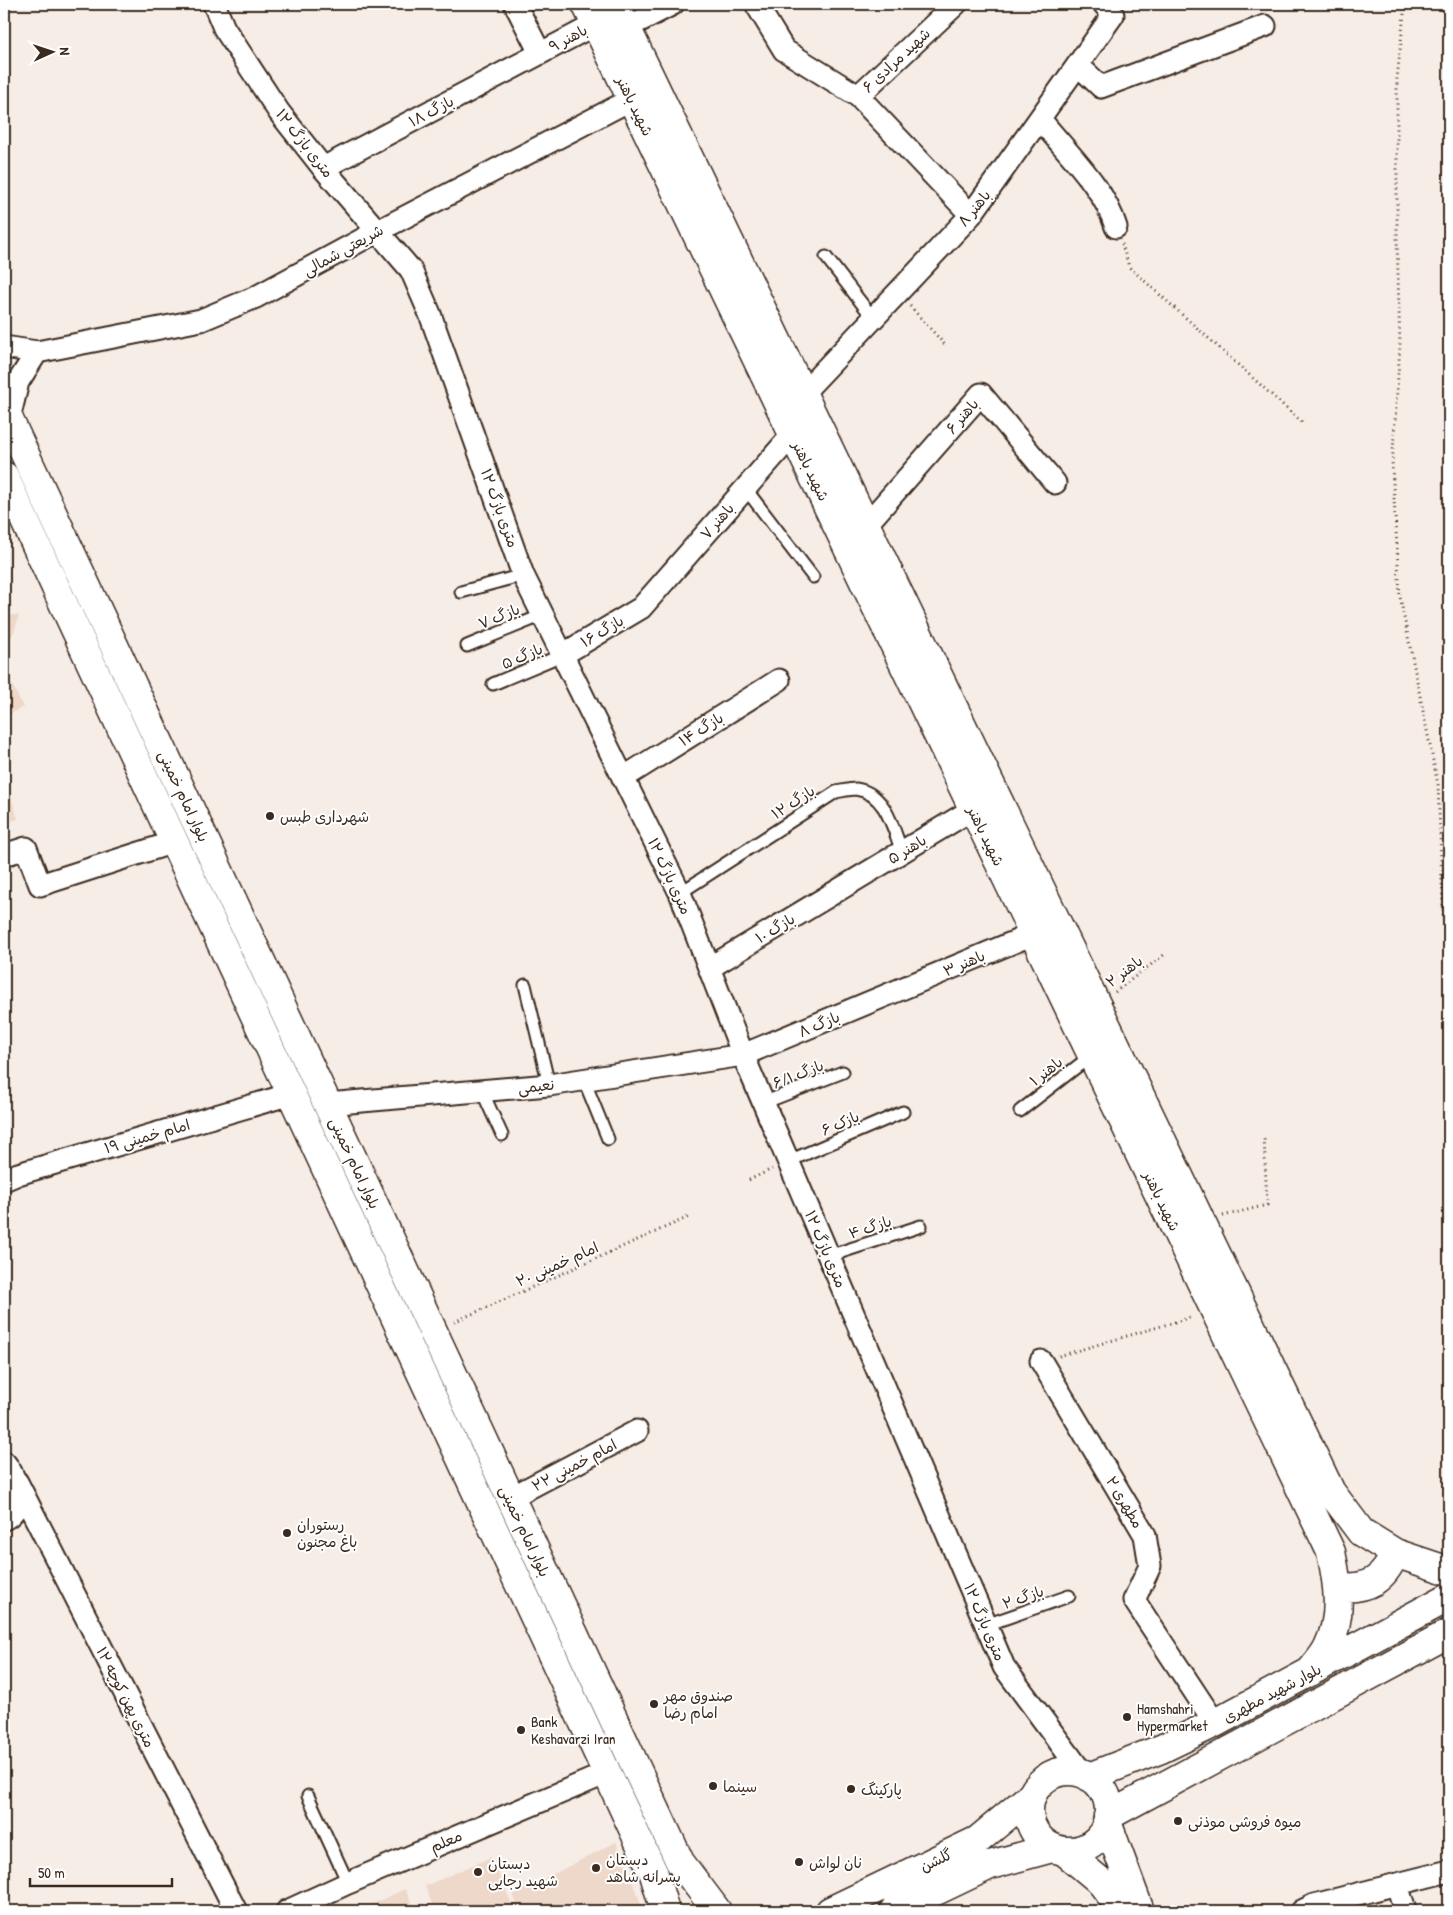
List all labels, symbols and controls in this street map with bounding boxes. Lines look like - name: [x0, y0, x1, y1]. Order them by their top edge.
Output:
- street label: باهنر ۹: [545, 19, 591, 57]
- street label: شهید مرادی ۶: [857, 23, 935, 97]
- north arrow: [28, 28, 78, 78]
- text: N: [56, 47, 75, 56]
- street label: شهید باهنر: [611, 71, 658, 139]
- street label: بازگ ۱۸: [405, 90, 457, 132]
- street label: ۱۲ متری بازگ: [271, 104, 339, 182]
- street label: باهنر ۸: [953, 185, 995, 231]
- street label: شریعتی شمالی: [299, 219, 387, 281]
- street label: باهنر ۶: [941, 394, 983, 438]
- street label: شهید باهنر: [787, 436, 834, 504]
- street label: ۱۲ متری بازگ: [476, 466, 524, 550]
- street label: باهنر ۷: [695, 498, 739, 544]
- street label: بازگ ۷: [475, 598, 523, 634]
- street label: بازگ ۱۶: [576, 610, 628, 652]
- street label: بازگ ۵: [498, 638, 546, 674]
- street label: بازگ ۱۴: [675, 707, 727, 751]
- street label: بلوار امام خمینی: [153, 747, 214, 846]
- street label: بازگ ۱۲: [767, 780, 819, 824]
- street label: شهید باهنر: [962, 801, 1009, 869]
- place label: شهرداری طبس: [280, 806, 369, 827]
- marker: شهرداری طبس: [264, 810, 276, 822]
- street label: باهنر ۵: [884, 829, 930, 869]
- street label: ۱۲ متری بازگ: [643, 834, 697, 918]
- street label: بازگ ۱۰: [751, 908, 799, 948]
- street label: باهنر ۳: [940, 945, 988, 981]
- street label: باهنر ۲: [1101, 950, 1147, 992]
- street label: بازگ ۸: [795, 1006, 843, 1042]
- street label: باهنر ۱: [1025, 1051, 1067, 1091]
- street label: بازگ ۶/۱: [769, 1055, 827, 1093]
- street label: نعیمی: [517, 1074, 555, 1098]
- street label: بازک ۶: [818, 1106, 862, 1140]
- street label: امام خمینی ۱۹: [102, 1114, 193, 1159]
- street label: بلوار امام خمینی: [324, 1114, 385, 1213]
- street label: شهید باهنر: [1138, 1166, 1185, 1234]
- street label: ۱۲ متری بازگ: [800, 1207, 852, 1291]
- street label: بازگ ۴: [846, 1210, 894, 1244]
- street label: امام خمینی ۲۰: [512, 1236, 602, 1293]
- street label: امام خمینی ۲۲: [528, 1434, 621, 1497]
- street label: مطهری ۲: [1101, 1472, 1149, 1532]
- street label: بلوار امام خمینی: [494, 1482, 555, 1581]
- place label: رستوران باغ مجنون: [297, 1514, 357, 1552]
- marker: رستوران باغ مجنون: [281, 1527, 293, 1539]
- street label: ۱۲ متری بازگ: [959, 1580, 1011, 1664]
- street label: بازگ ۲: [999, 1580, 1047, 1614]
- street label: ۱۲ متری پهن کوچه: [92, 1643, 160, 1751]
- street label: بلوار شهید مطهری: [1219, 1658, 1325, 1728]
- place label: صندوق مهر امام رضا: [662, 1685, 733, 1724]
- marker: صندوق مهر امام رضا: [648, 1698, 660, 1710]
- place label: Hamshahri Hypermarket: [1137, 1698, 1209, 1736]
- place label: Bank Keshavarzi Iran: [531, 1711, 616, 1749]
- marker: Hamshahri Hypermarket: [1121, 1711, 1133, 1723]
- marker: Bank Keshavarzi Iran: [515, 1724, 527, 1736]
- place label: سینما: [723, 1776, 757, 1797]
- place label: پارکینگ: [861, 1779, 902, 1800]
- marker: سینما: [707, 1780, 719, 1792]
- marker: پارکینگ: [845, 1783, 857, 1795]
- place label: میوه فروشی موذنی: [1188, 1811, 1302, 1832]
- marker: میوه فروشی موذنی: [1172, 1815, 1184, 1827]
- street label: معلم: [427, 1825, 466, 1859]
- street label: گلشن: [916, 1843, 956, 1877]
- place label: دبستان پسرانه شاهد: [606, 1849, 681, 1887]
- place label: نان لواش: [809, 1852, 862, 1873]
- place label: دبستان شهید رجایی: [488, 1853, 558, 1891]
- scale bar: [30, 1855, 172, 1887]
- marker: نان لواش: [793, 1856, 805, 1868]
- text: 50 m: [38, 1862, 65, 1883]
- marker: دبستان پسرانه شاهد: [590, 1862, 602, 1874]
- marker: دبستان شهید رجایی: [472, 1866, 484, 1878]

